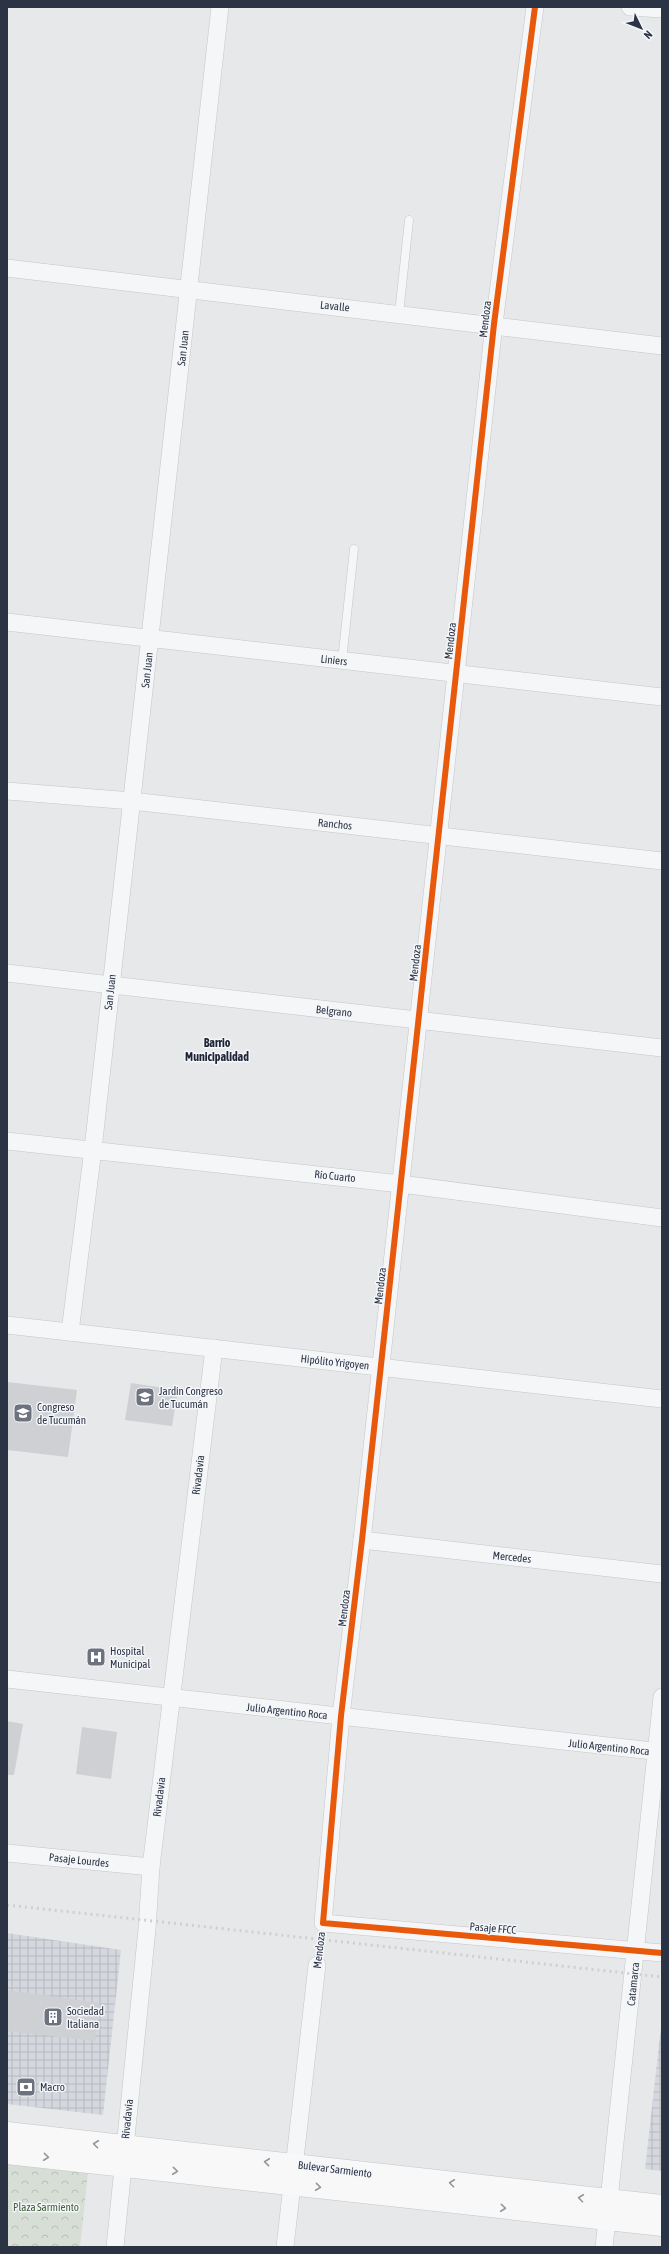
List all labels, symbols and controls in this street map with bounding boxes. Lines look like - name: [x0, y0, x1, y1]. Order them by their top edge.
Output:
- north arrow: [621, 8, 661, 48]
- text: N: [642, 28, 655, 41]
- street label: Lavalle: [320, 298, 350, 314]
- street label: Mendoza: [477, 300, 493, 338]
- street label: San Juan: [175, 330, 191, 366]
- street label: Mendoza: [442, 622, 458, 660]
- street label: San Juan: [139, 652, 155, 688]
- street label: Liniers: [320, 653, 348, 667]
- street label: Ranchos: [317, 816, 353, 832]
- street label: Mendoza: [407, 944, 423, 982]
- street label: San Juan: [102, 974, 118, 1010]
- street label: Belgrano: [315, 1003, 353, 1019]
- district label: Barrio Municipalidad: [185, 1036, 249, 1064]
- street label: Río Cuarto: [314, 1168, 356, 1184]
- street label: Mendoza: [372, 1267, 388, 1305]
- street label: Hipólito Yrigoyen: [300, 1352, 370, 1372]
- place label: Jardín Congreso de Tucumán: [159, 1385, 223, 1410]
- school or university icon: Jardín Congreso de Tucumán: [134, 1386, 156, 1408]
- place label: Congreso de Tucumán: [37, 1401, 86, 1426]
- school or university icon: Congreso de Tucumán: [12, 1402, 34, 1424]
- street label: Rivadavia: [190, 1454, 206, 1496]
- street label: Mercedes: [492, 1549, 532, 1565]
- street label: Mendoza: [336, 1589, 352, 1627]
- place label: Hospital Municipal: [110, 1645, 150, 1670]
- hospital icon: Hospital Municipal: [85, 1646, 107, 1668]
- street label: Julio Argentino Roca: [246, 1701, 328, 1721]
- street label: Julio Argentino Roca: [568, 1737, 650, 1757]
- street label: Rivadavia: [151, 1776, 167, 1818]
- street label: Pasaje Lourdes: [48, 1851, 110, 1869]
- street label: Pasaje FFCC: [469, 1920, 517, 1936]
- street label: Mendoza: [311, 1931, 327, 1969]
- street label: Catamarca: [625, 1962, 641, 2006]
- place label: Sociedad Italiana: [67, 2005, 104, 2030]
- building icon: Sociedad Italiana: [42, 2006, 64, 2028]
- bank icon: Macro: [15, 2076, 37, 2098]
- place label: Macro: [40, 2081, 65, 2093]
- street label: Rivadavia: [119, 2098, 135, 2140]
- one-way arrow: [93, 2140, 99, 2149]
- one-way arrow: [43, 2152, 49, 2161]
- one-way arrow: [264, 2158, 271, 2167]
- street label: Bulevar Sarmiento: [297, 2159, 373, 2179]
- one-way arrow: [172, 2166, 178, 2175]
- one-way arrow: [449, 2179, 455, 2188]
- one-way arrow: [315, 2182, 321, 2191]
- one-way arrow: [578, 2193, 585, 2202]
- park label: Plaza Sarmiento: [13, 2201, 79, 2213]
- one-way arrow: [500, 2203, 506, 2212]

